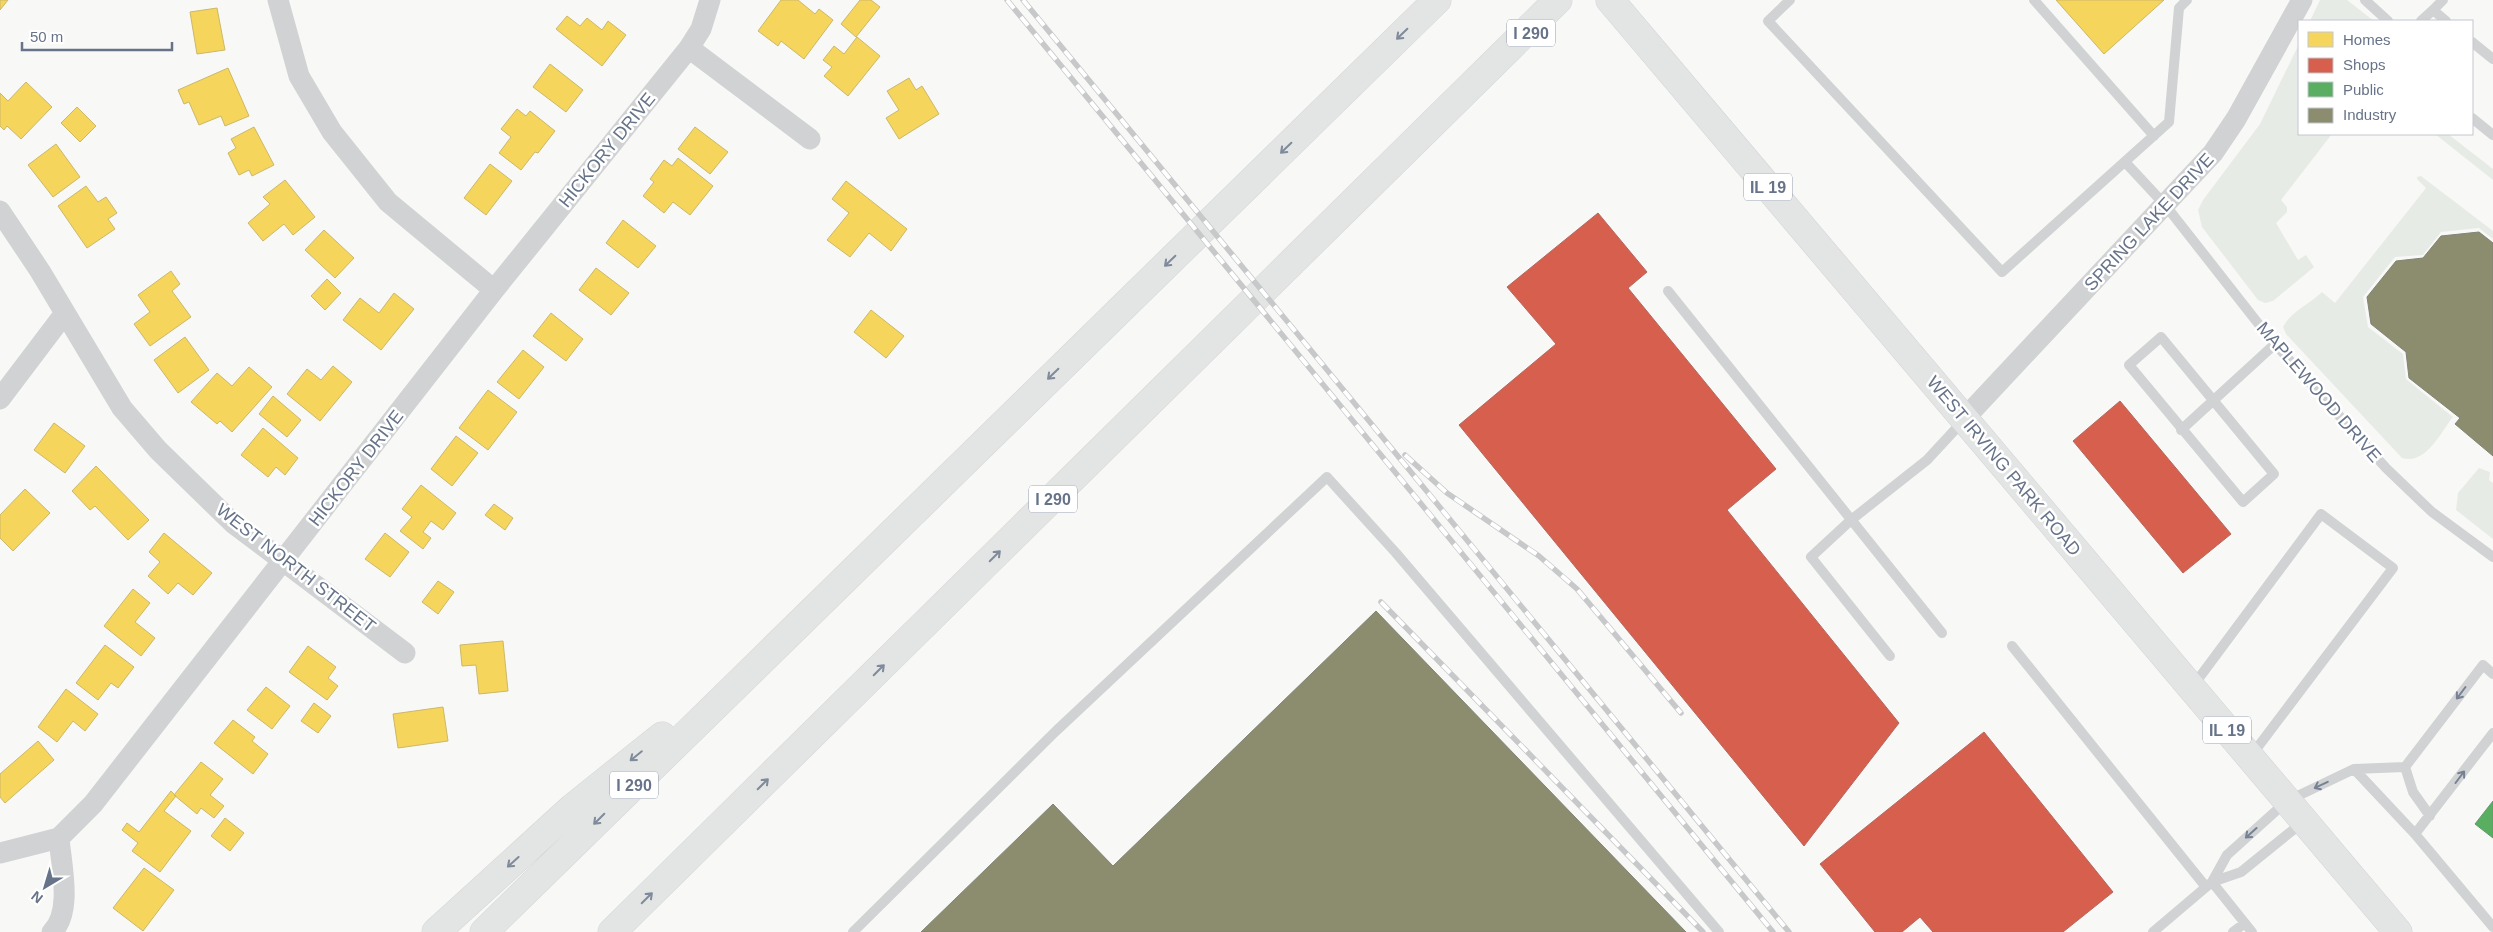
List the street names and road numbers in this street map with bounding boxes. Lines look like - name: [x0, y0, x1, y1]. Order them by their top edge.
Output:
- road number: I 290: [1507, 19, 1555, 46]
- street label: HICKORY DRIVE: [555, 89, 659, 211]
- street label: SPRING LAKE DRIVE: [2080, 149, 2218, 295]
- road number: IL 19: [1744, 173, 1792, 200]
- street label: MAPLEWOOD DRIVE: [2253, 318, 2385, 466]
- street label: WEST IRVING PARK ROAD: [1923, 372, 2085, 560]
- street label: HICKORY DRIVE: [305, 406, 407, 530]
- road number: I 290: [1029, 486, 1077, 512]
- street label: WEST NORTH STREET: [212, 500, 380, 636]
- road number: IL 19: [2203, 716, 2251, 744]
- road number: I 290: [610, 772, 658, 798]

